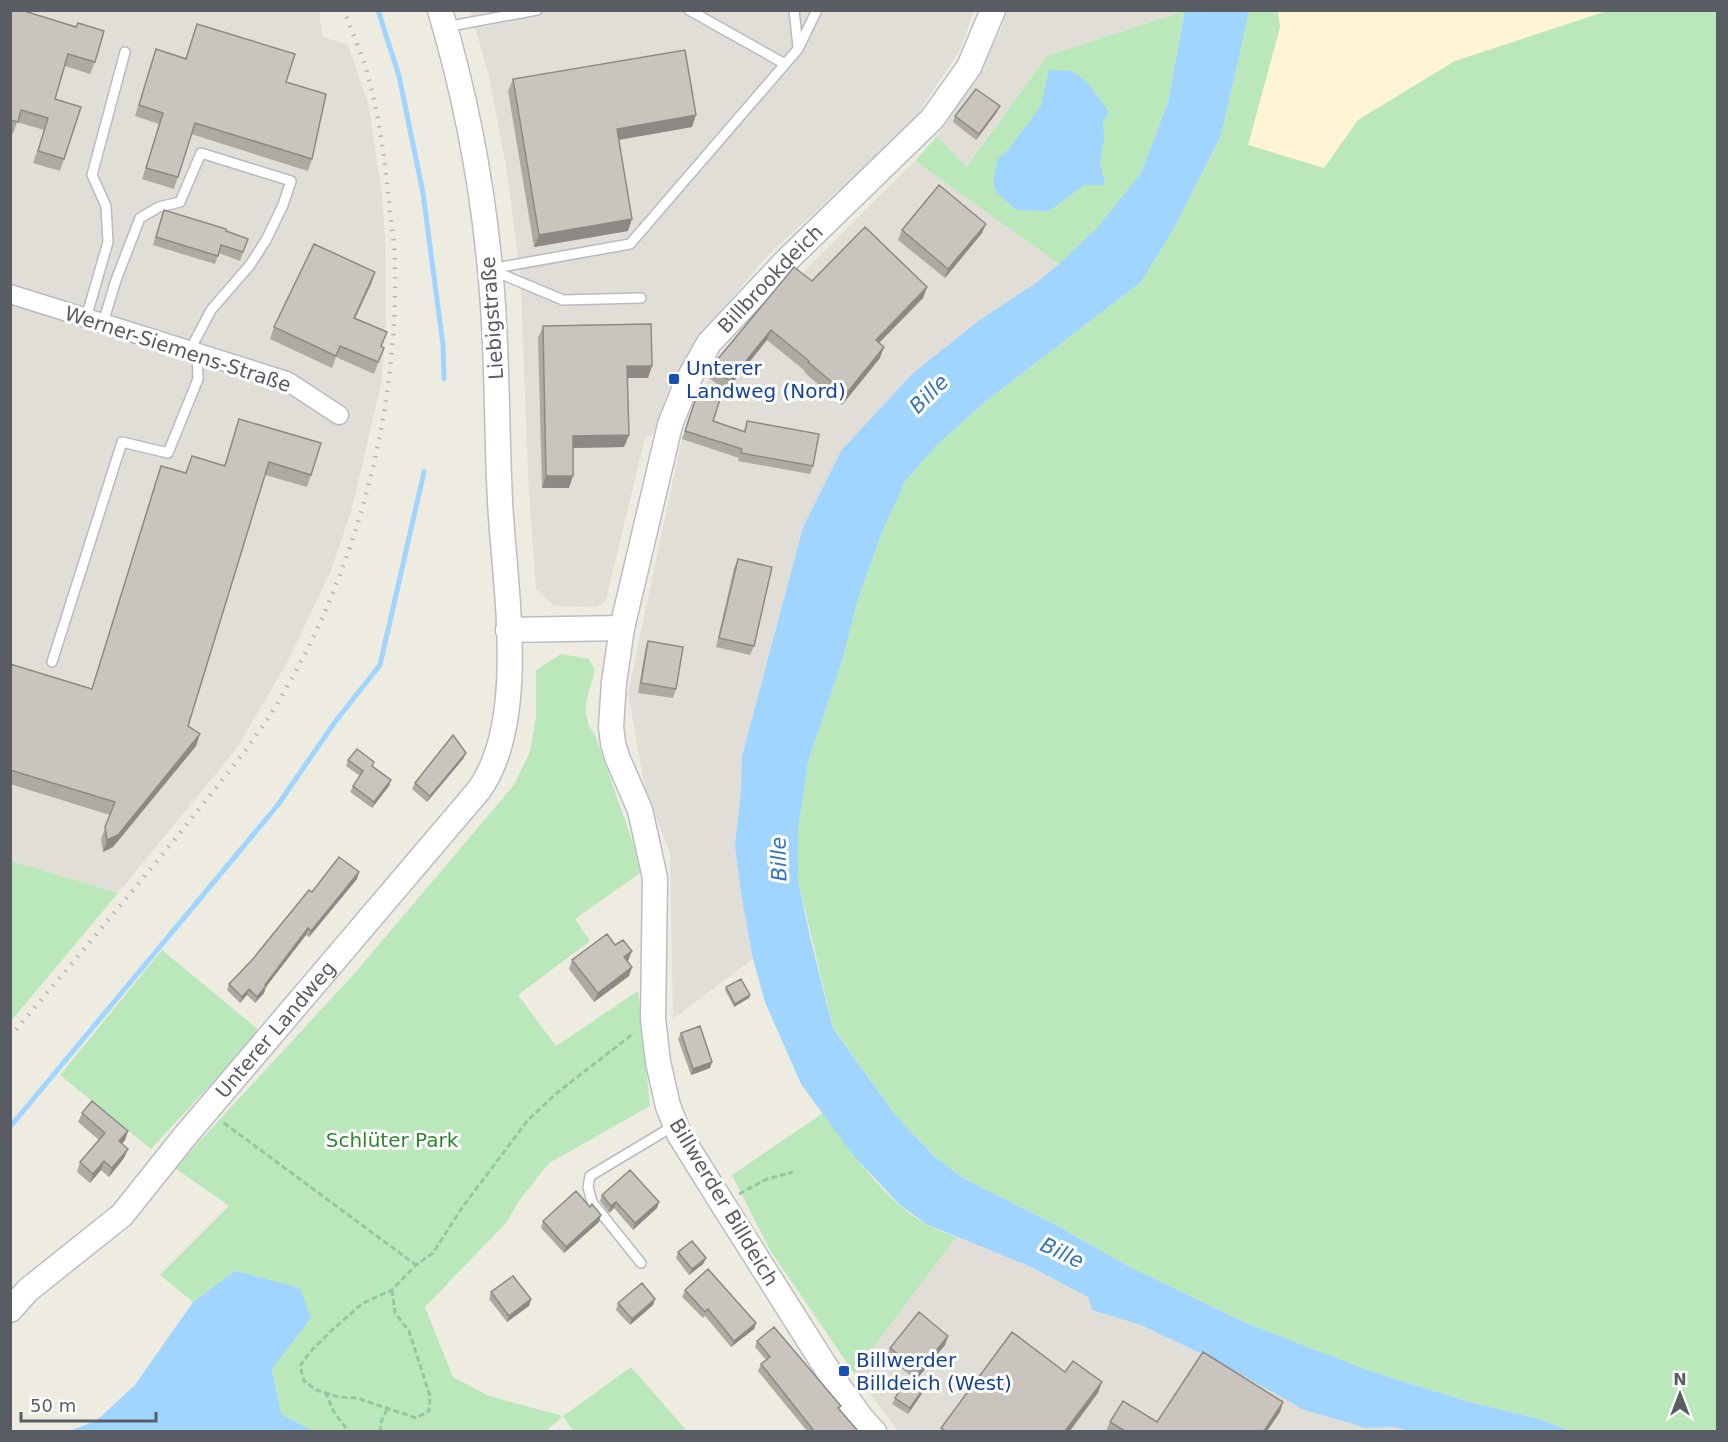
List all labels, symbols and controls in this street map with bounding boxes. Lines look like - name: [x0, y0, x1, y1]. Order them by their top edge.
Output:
- street label: Billbrookdeich: [713, 220, 828, 338]
- street label: Liebigstraße: [476, 256, 508, 380]
- street label: Werner-Siemens-Straße: [62, 301, 294, 397]
- place label: Unterer Landweg (Nord): [686, 356, 846, 403]
- water label: Bille: [905, 370, 953, 418]
- marker: Unterer Landweg (Nord): [667, 372, 681, 386]
- water label: Bille: [767, 836, 791, 882]
- street label: Unterer Landweg: [211, 956, 340, 1103]
- street label: Billwerder Billdeich: [664, 1114, 784, 1290]
- park label: Schlüter Park: [326, 1128, 459, 1152]
- water label: Bille: [1037, 1233, 1087, 1273]
- place label: Billwerder Billdeich (West): [856, 1348, 1012, 1395]
- marker: Billwerder Billdeich (West): [837, 1364, 851, 1378]
- north arrow: [1650, 1364, 1710, 1424]
- text: N: [1673, 1370, 1687, 1389]
- scale bar: [21, 1385, 156, 1423]
- text: 50 m: [30, 1395, 76, 1416]

